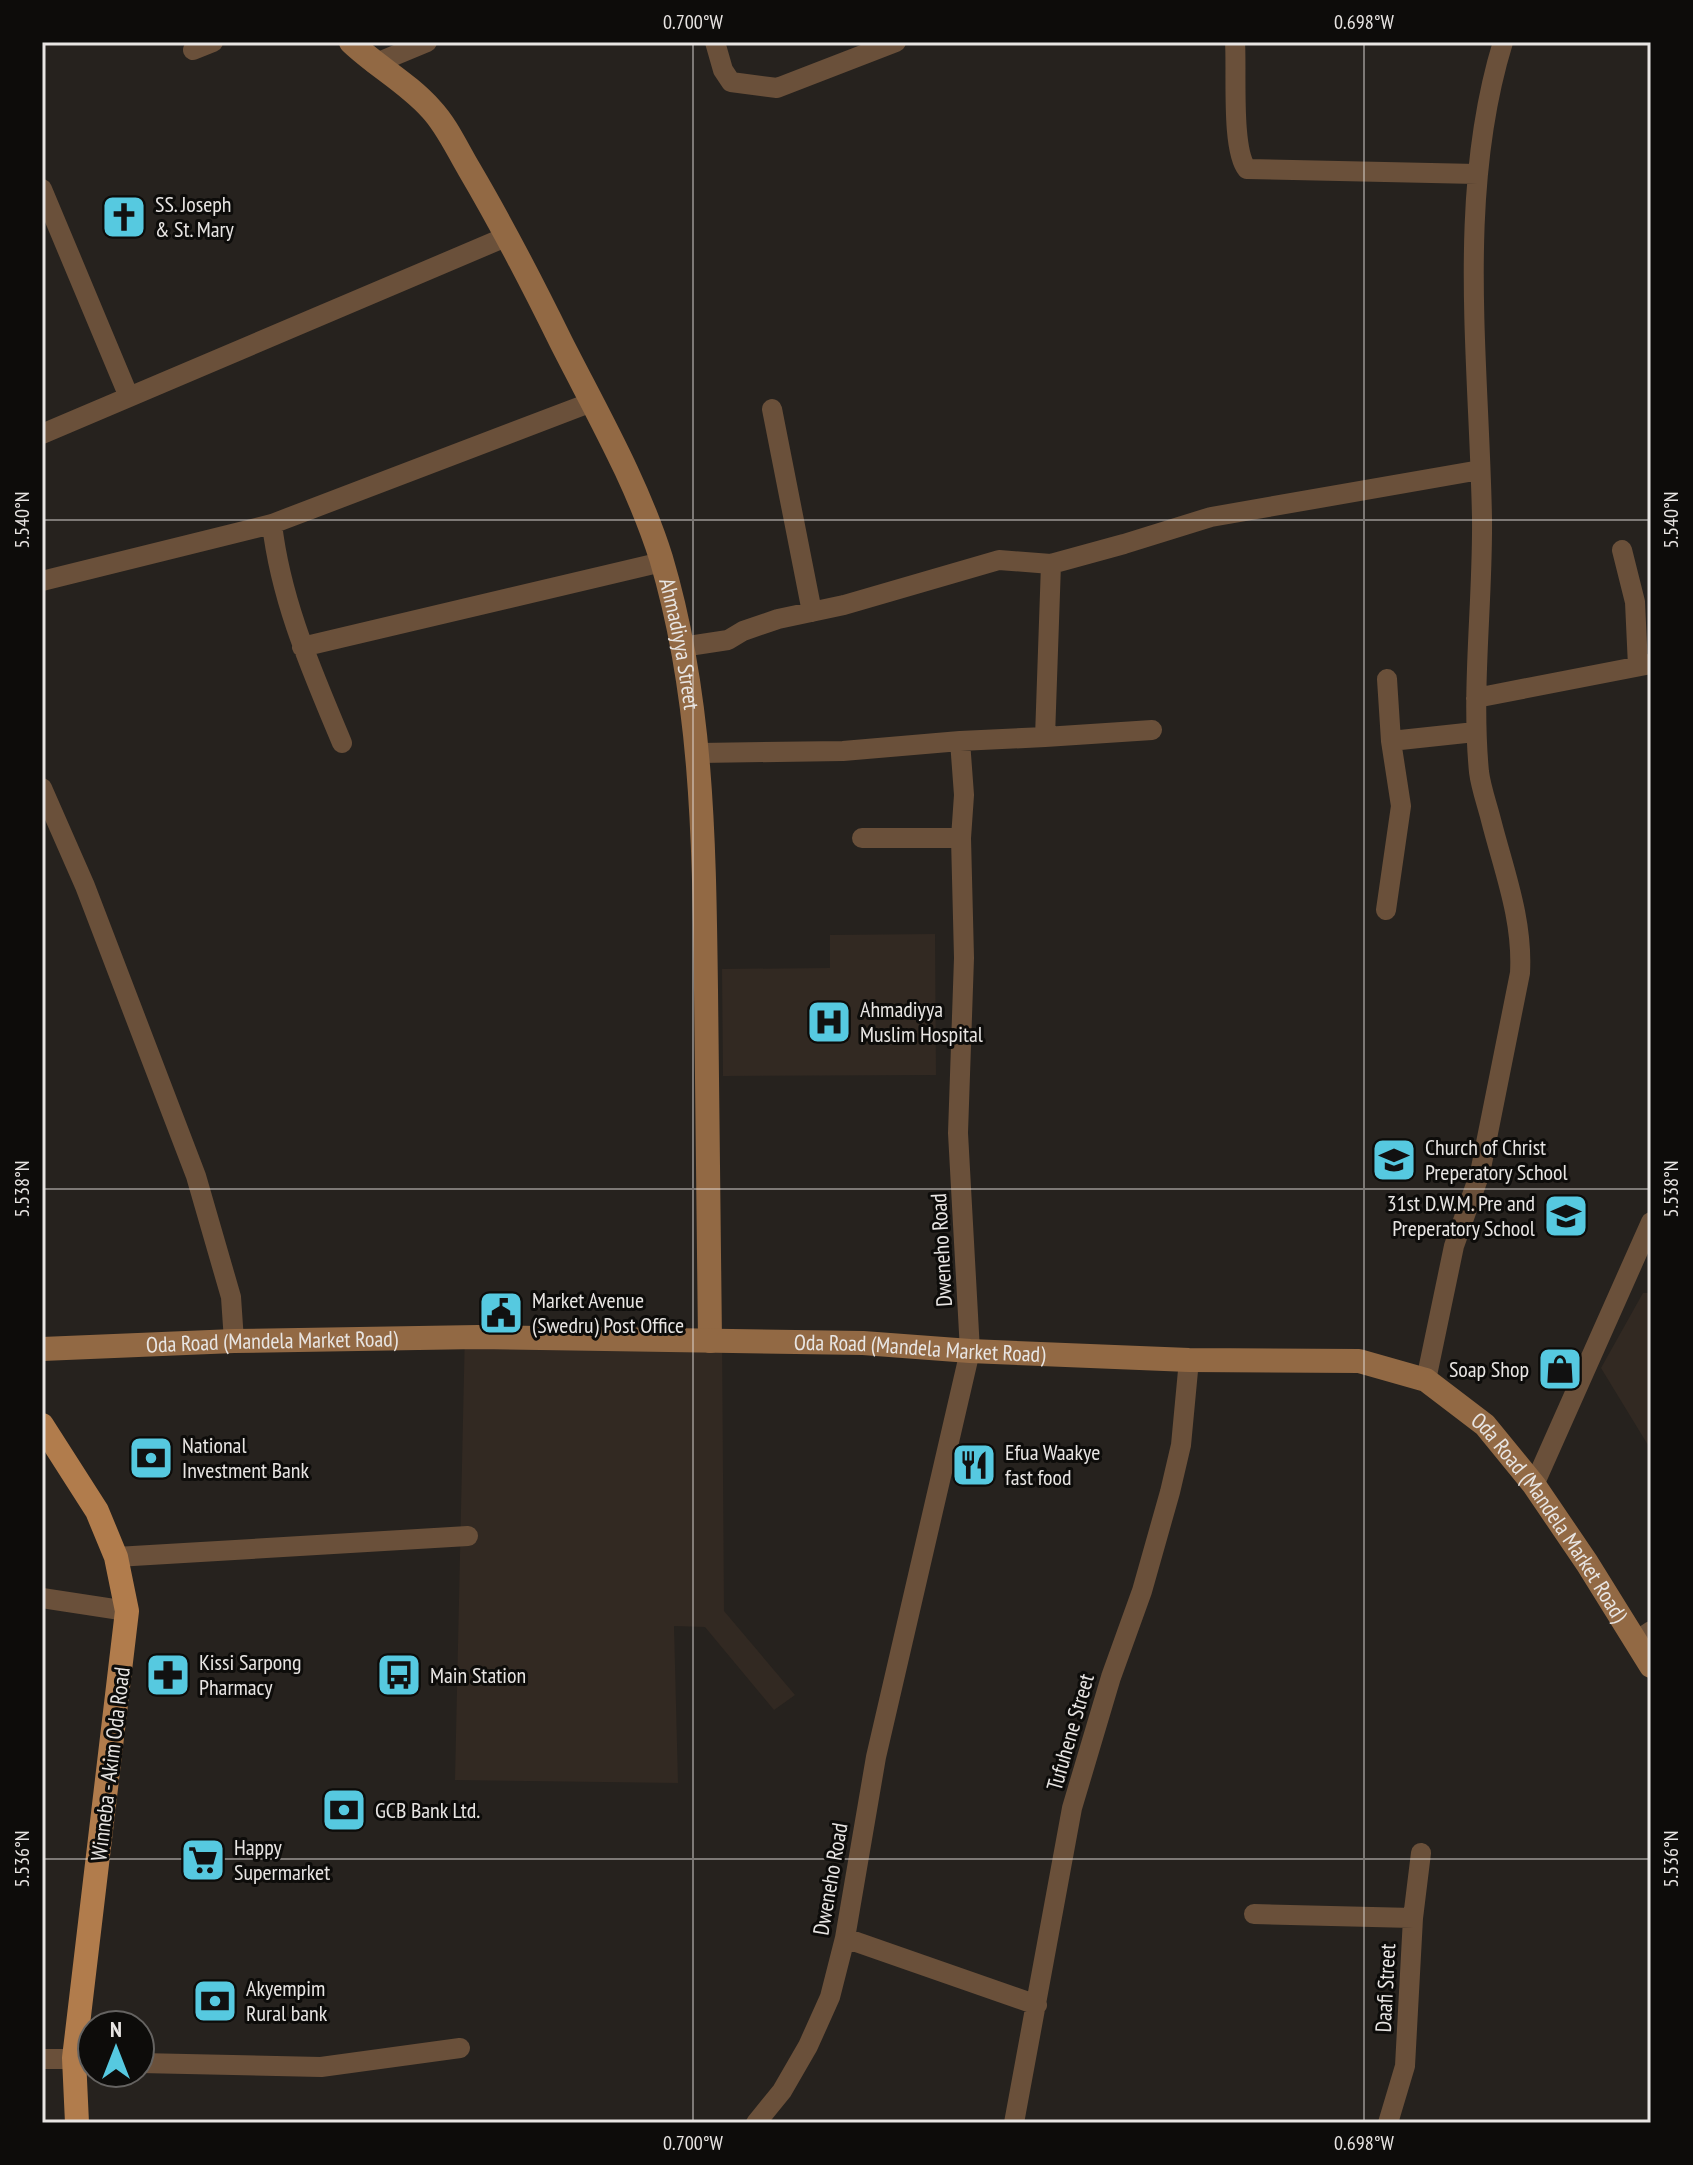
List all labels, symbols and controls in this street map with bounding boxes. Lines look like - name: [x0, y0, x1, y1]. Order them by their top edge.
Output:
- text: 0.700°W: [663, 9, 723, 35]
- text: 0.698°W: [1334, 9, 1394, 35]
- place label: SS. Joseph & St. Mary: [155, 190, 235, 243]
- church icon: SS. Joseph & St. Mary: [100, 193, 148, 241]
- text: 5.540°N: [9, 491, 35, 549]
- text: 5.540°N: [1658, 491, 1684, 549]
- street label: Ahmadiyya Street: [653, 575, 706, 711]
- place label: Ahmadiyya Muslim Hospital: [860, 995, 984, 1048]
- hospital icon: Ahmadiyya Muslim Hospital: [805, 998, 853, 1046]
- place label: Church of Christ Preperatory School: [1425, 1133, 1569, 1186]
- school or university icon: Church of Christ Preperatory School: [1370, 1136, 1418, 1184]
- text: 5.538°N: [9, 1160, 35, 1218]
- text: 5.538°N: [1658, 1160, 1684, 1218]
- place label: 31st D.W.M. Pre and Preperatory School: [1387, 1189, 1536, 1242]
- school or university icon: 31st D.W.M. Pre and Preperatory School: [1542, 1192, 1590, 1240]
- street label: Dweneho Road: [924, 1193, 958, 1307]
- place label: Market Avenue (Swedru) Post Office: [532, 1286, 684, 1339]
- public building icon: Market Avenue (Swedru) Post Office: [477, 1289, 525, 1337]
- street label: Oda Road (Mandela Market Road): [145, 1324, 399, 1359]
- street label: Oda Road (Mandela Market Road): [794, 1328, 1047, 1368]
- shop icon: Soap Shop: [1536, 1345, 1584, 1393]
- place label: Soap Shop: [1449, 1355, 1529, 1383]
- street label: Oda Road (Mandela Market Road): [1466, 1406, 1635, 1628]
- place label: National Investment Bank: [182, 1431, 309, 1484]
- bank icon: National Investment Bank: [127, 1434, 175, 1482]
- place label: Efua Waakye fast food: [1005, 1438, 1100, 1491]
- restaurant icon: Efua Waakye fast food: [950, 1441, 998, 1489]
- place label: Kissi Sarpong Pharmacy: [199, 1648, 301, 1701]
- pharmacy icon: Kissi Sarpong Pharmacy: [144, 1651, 192, 1699]
- bus stop icon: Main Station: [375, 1651, 423, 1699]
- place label: Main Station: [430, 1661, 526, 1689]
- street label: Winneba - Akim Oda Road: [84, 1665, 136, 1863]
- street label: Tufuhene Street: [1040, 1670, 1100, 1794]
- bank icon: GCB Bank Ltd.: [320, 1786, 368, 1834]
- place label: GCB Bank Ltd.: [375, 1796, 480, 1824]
- street label: Dweneho Road: [806, 1821, 854, 1937]
- text: 5.536°N: [9, 1830, 35, 1888]
- text: 5.536°N: [1658, 1830, 1684, 1888]
- place label: Happy Supermarket: [234, 1833, 330, 1886]
- supermarket icon: Happy Supermarket: [179, 1836, 227, 1884]
- street label: Daafi Street: [1369, 1943, 1401, 2033]
- place label: Akyempim Rural bank: [246, 1974, 328, 2027]
- bank icon: Akyempim Rural bank: [191, 1977, 239, 2025]
- north arrow: [76, 2009, 156, 2089]
- text: N: [110, 2015, 122, 2043]
- text: 0.700°W: [663, 2130, 723, 2156]
- text: 0.698°W: [1334, 2130, 1394, 2156]

